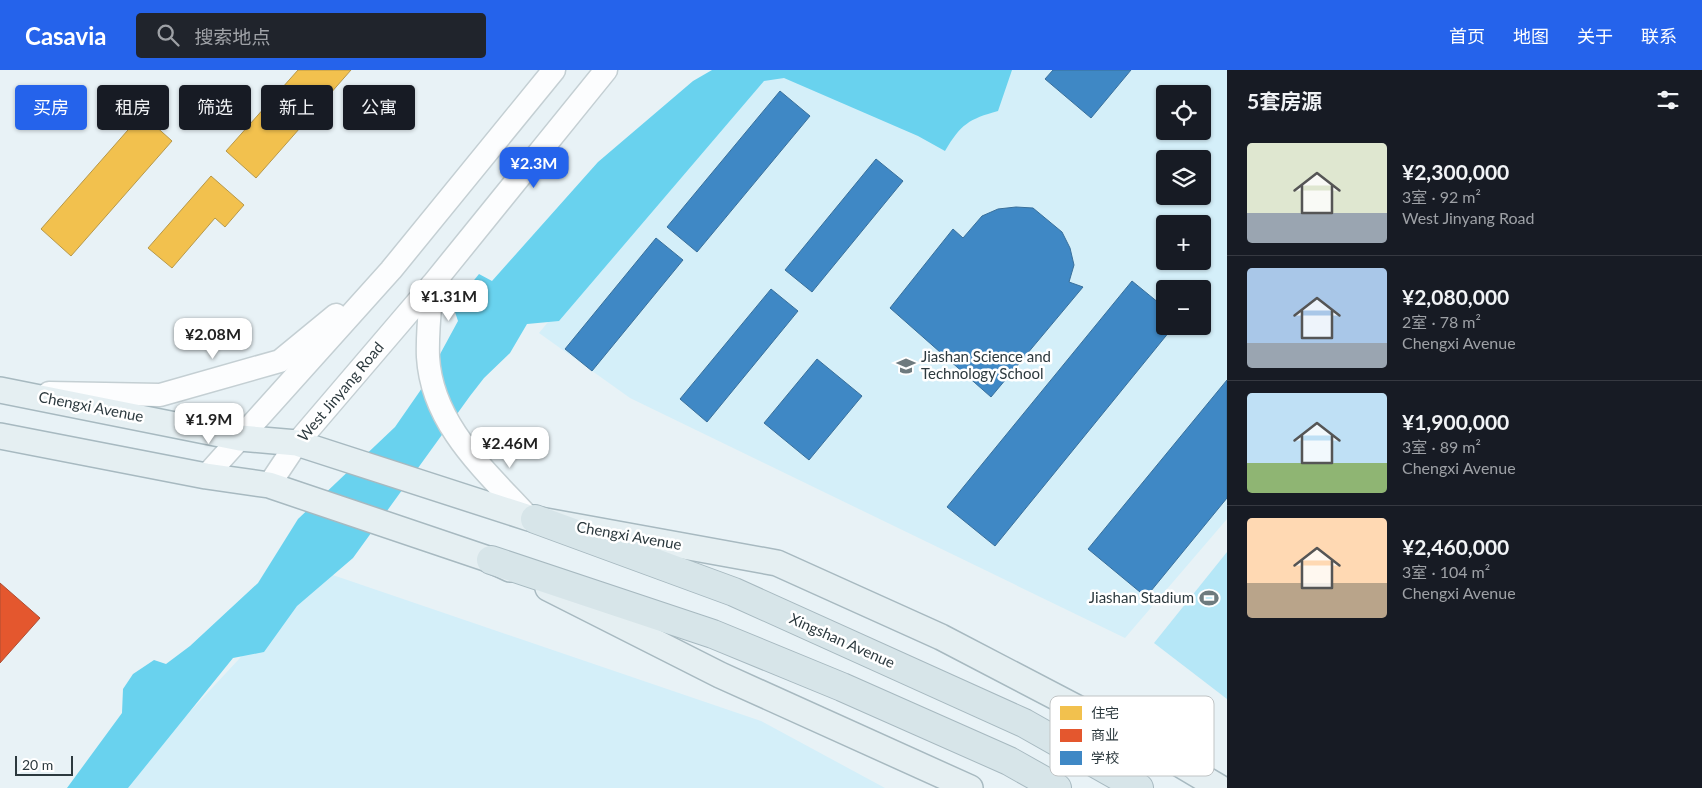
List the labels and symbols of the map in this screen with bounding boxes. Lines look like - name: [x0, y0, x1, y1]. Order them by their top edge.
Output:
- pin: ¥2.3M: [499, 146, 569, 189]
- pin: ¥1.31M: [408, 280, 490, 322]
- pin: ¥2.08M: [172, 318, 254, 360]
- street label: West Jinyang Road: [293, 338, 387, 445]
- place label: Jiashan Science and Technology School: [921, 347, 1051, 382]
- school or university icon: Jiashan Science and Technology School: [895, 355, 917, 377]
- street label: Chengxi Avenue: [37, 387, 145, 425]
- pin: ¥1.9M: [174, 402, 244, 445]
- pin: ¥2.46M: [469, 426, 551, 469]
- street label: Chengxi Avenue: [575, 517, 683, 553]
- sports icon: Jiashan Stadium: [1198, 587, 1220, 609]
- place label: Jiashan Stadium: [1089, 588, 1194, 606]
- street label: Xingshan Avenue: [787, 609, 898, 671]
- legend: [1050, 696, 1214, 776]
- text: 住宅: [1091, 704, 1119, 721]
- text: 商业: [1091, 726, 1119, 743]
- text: 学校: [1091, 749, 1119, 766]
- scale bar: [15, 753, 72, 776]

